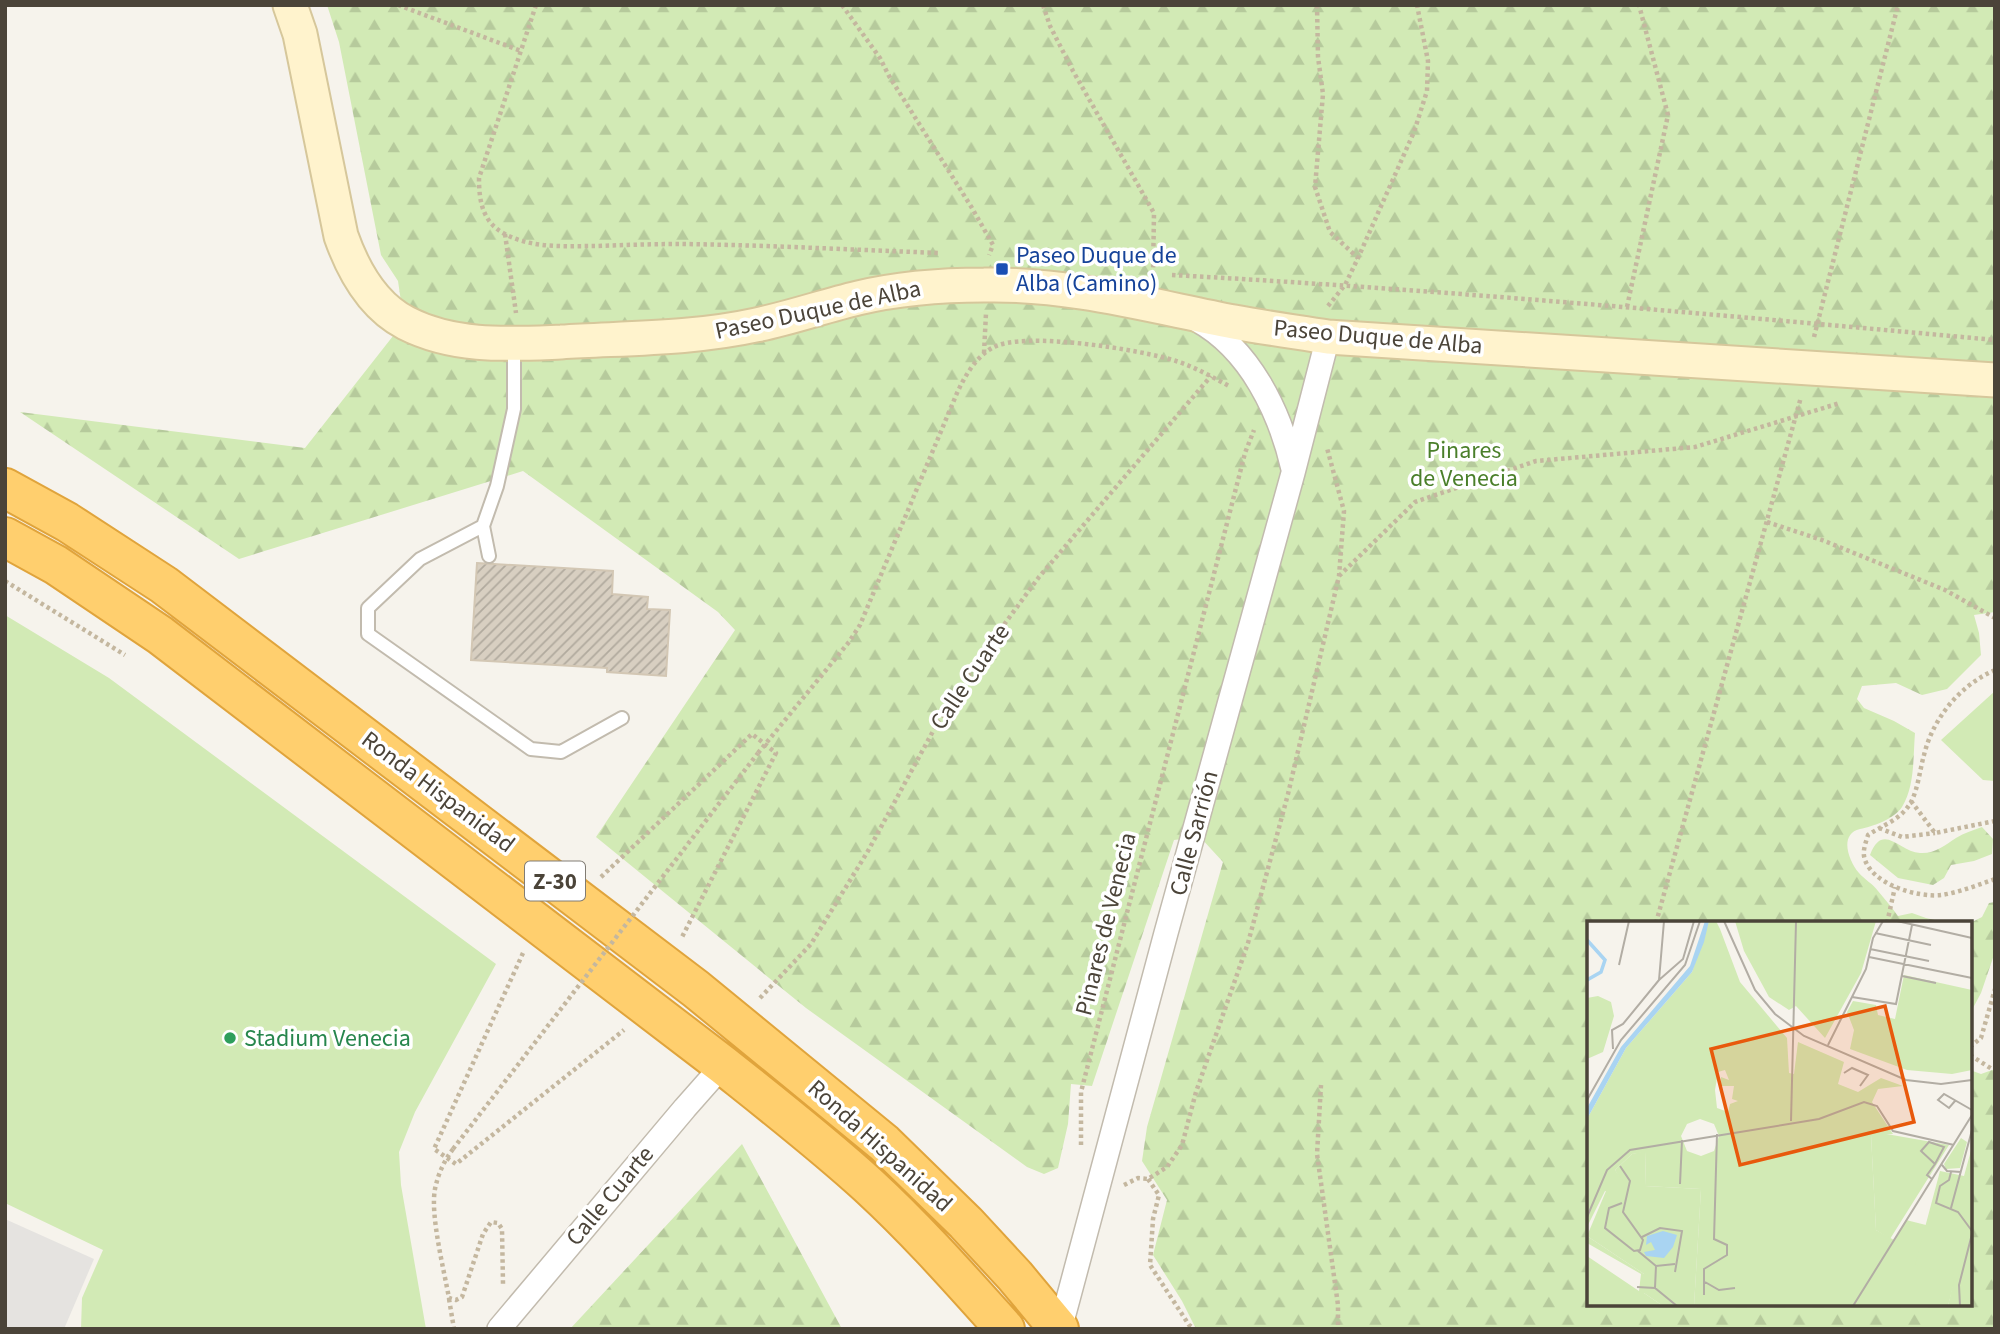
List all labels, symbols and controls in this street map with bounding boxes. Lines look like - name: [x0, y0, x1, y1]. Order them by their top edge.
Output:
- place label: Paseo Duque de Alba (Camino): [1016, 238, 1177, 301]
- marker: Paseo Duque de Alba (Camino): [994, 261, 1010, 277]
- street label: Paseo Duque de Alba: [712, 271, 924, 349]
- street label: Paseo Duque de Alba: [1272, 310, 1484, 364]
- park label: Pinares de Venecia: [1410, 433, 1518, 496]
- street label: Calle Cuarte: [922, 617, 1018, 737]
- street label: Ronda Hispanidad: [354, 723, 522, 861]
- street label: Calle Sarrión: [1160, 766, 1228, 900]
- street label: Pinares de Venecia: [1066, 829, 1146, 1019]
- road number: Z-30: [525, 862, 585, 900]
- inset map: [1587, 921, 1972, 1306]
- place label: Stadium Venecia: [244, 1021, 411, 1056]
- marker: Stadium Venecia: [222, 1030, 238, 1046]
- street label: Ronda Hispanidad: [800, 1071, 960, 1221]
- street label: Calle Cuarte: [558, 1138, 662, 1254]

